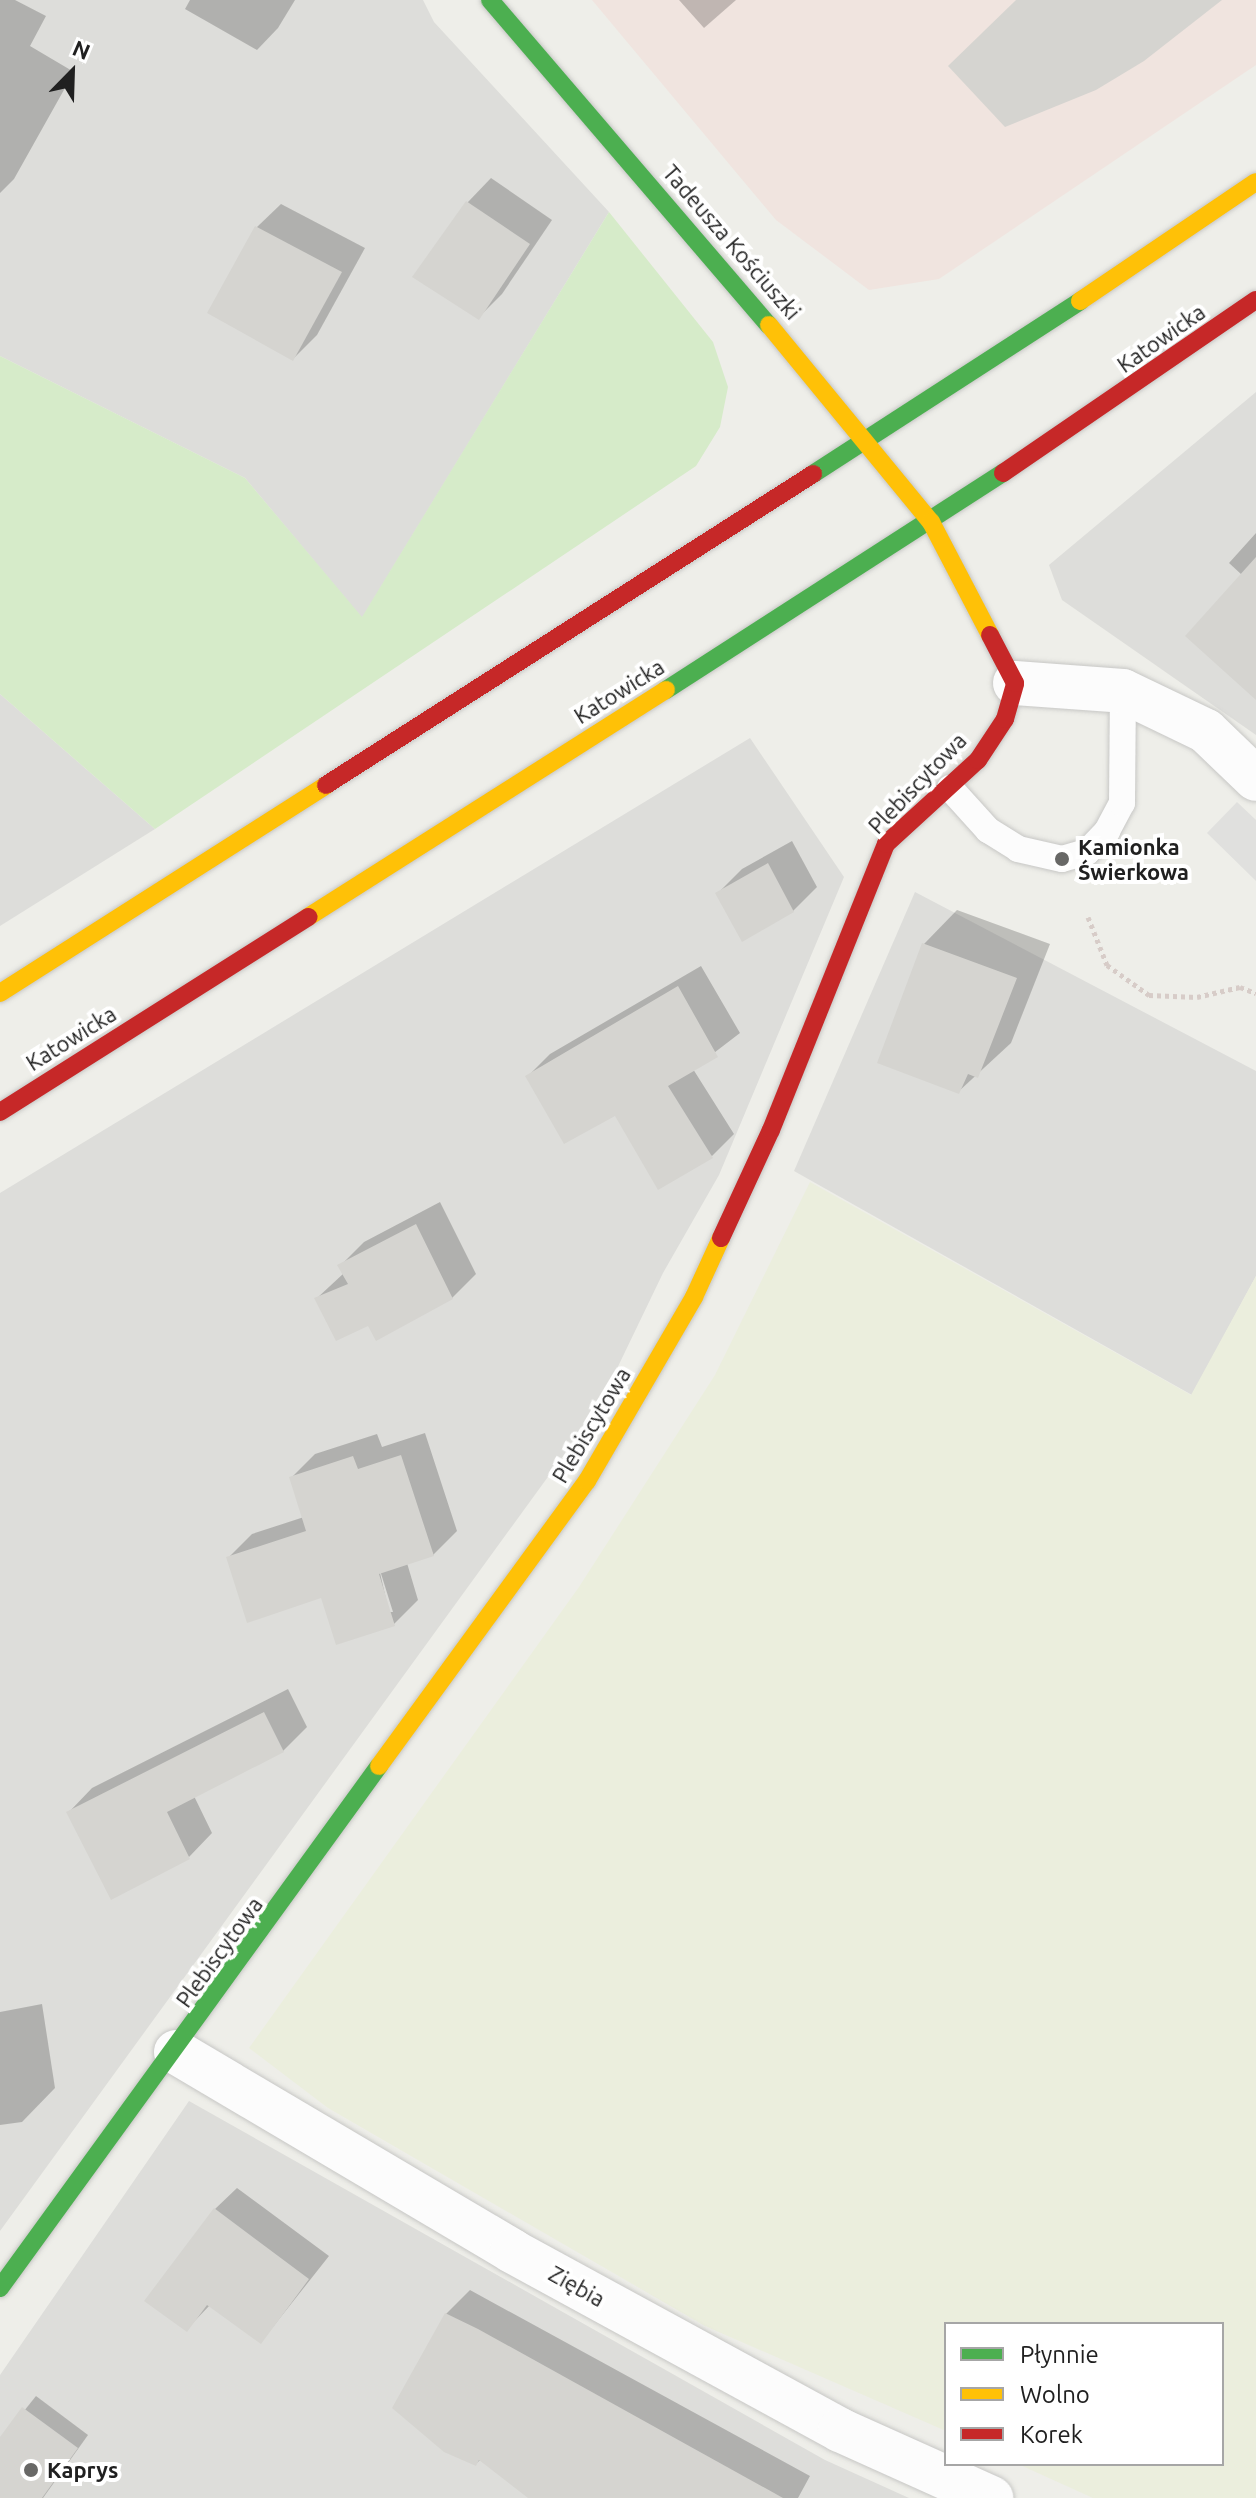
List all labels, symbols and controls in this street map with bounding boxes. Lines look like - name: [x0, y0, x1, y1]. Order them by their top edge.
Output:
- north arrow: [32, 32, 112, 112]
- text: N: [69, 35, 94, 64]
- street label: Tadeusza Kościuszki: [658, 159, 806, 325]
- street label: Katowicka: [1112, 298, 1210, 378]
- street label: Katowicka: [569, 653, 669, 729]
- street label: Plebiscytowa: [862, 727, 972, 839]
- place label: Kamionka Świerkowa: [1078, 833, 1189, 884]
- marker: Kamionka Świerkowa: [1053, 850, 1071, 868]
- street label: Katowicka: [21, 1000, 121, 1076]
- street label: Plebiscytowa: [546, 1363, 636, 1487]
- street label: Plebiscytowa: [170, 1892, 268, 2012]
- street label: Ziębia: [544, 2260, 610, 2312]
- legend: [944, 2322, 1224, 2466]
- text: Płynnie: [1020, 2341, 1099, 2368]
- text: Wolno: [1020, 2381, 1090, 2408]
- text: Korek: [1020, 2421, 1083, 2448]
- place label: Kaprys: [47, 2457, 118, 2483]
- marker: Kaprys: [22, 2461, 40, 2479]

